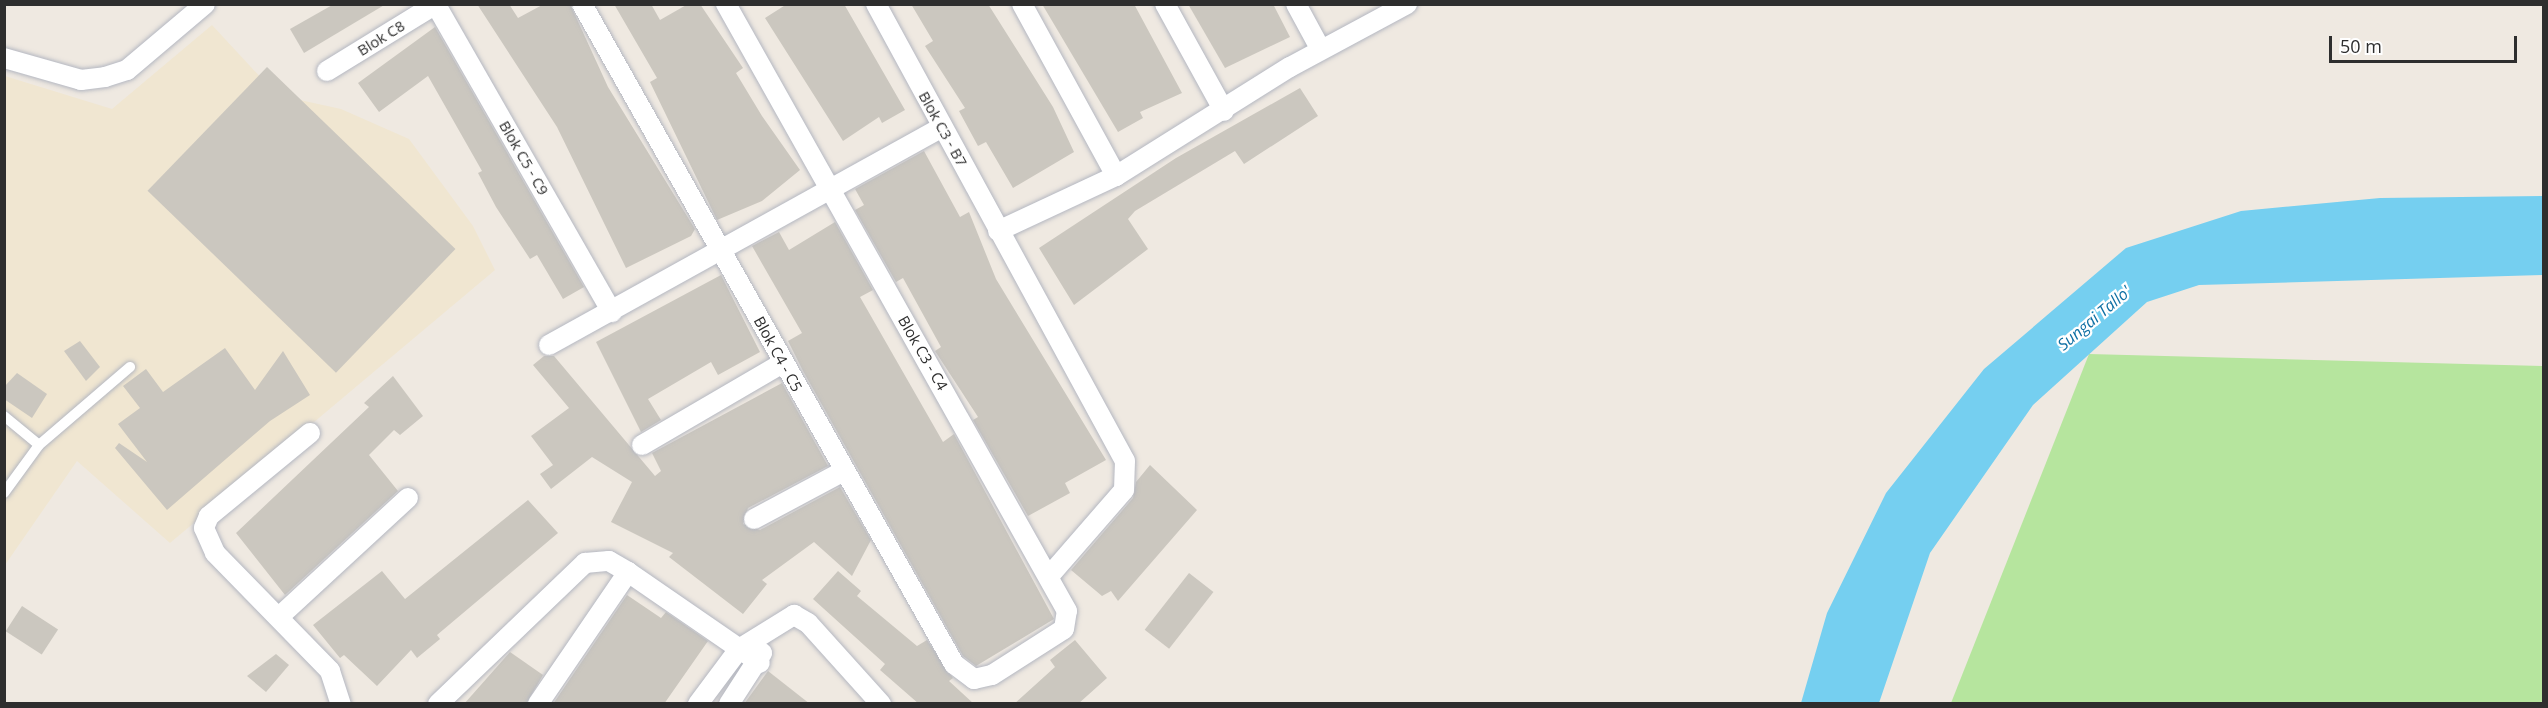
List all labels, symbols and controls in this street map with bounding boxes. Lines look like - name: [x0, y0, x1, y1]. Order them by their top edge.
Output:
- street label: Blok C8: [354, 17, 408, 59]
- scale bar: [2332, 24, 2520, 62]
- text: 50 m: [2340, 34, 2382, 58]
- street label: Blok C3 - B7: [915, 88, 971, 170]
- street label: Blok C5 - C9: [495, 118, 553, 198]
- water label: Sungai Tallo': [2054, 282, 2134, 354]
- street label: Blok C4 - C5: [750, 313, 806, 395]
- street label: Blok C3 - C4: [894, 313, 952, 393]

